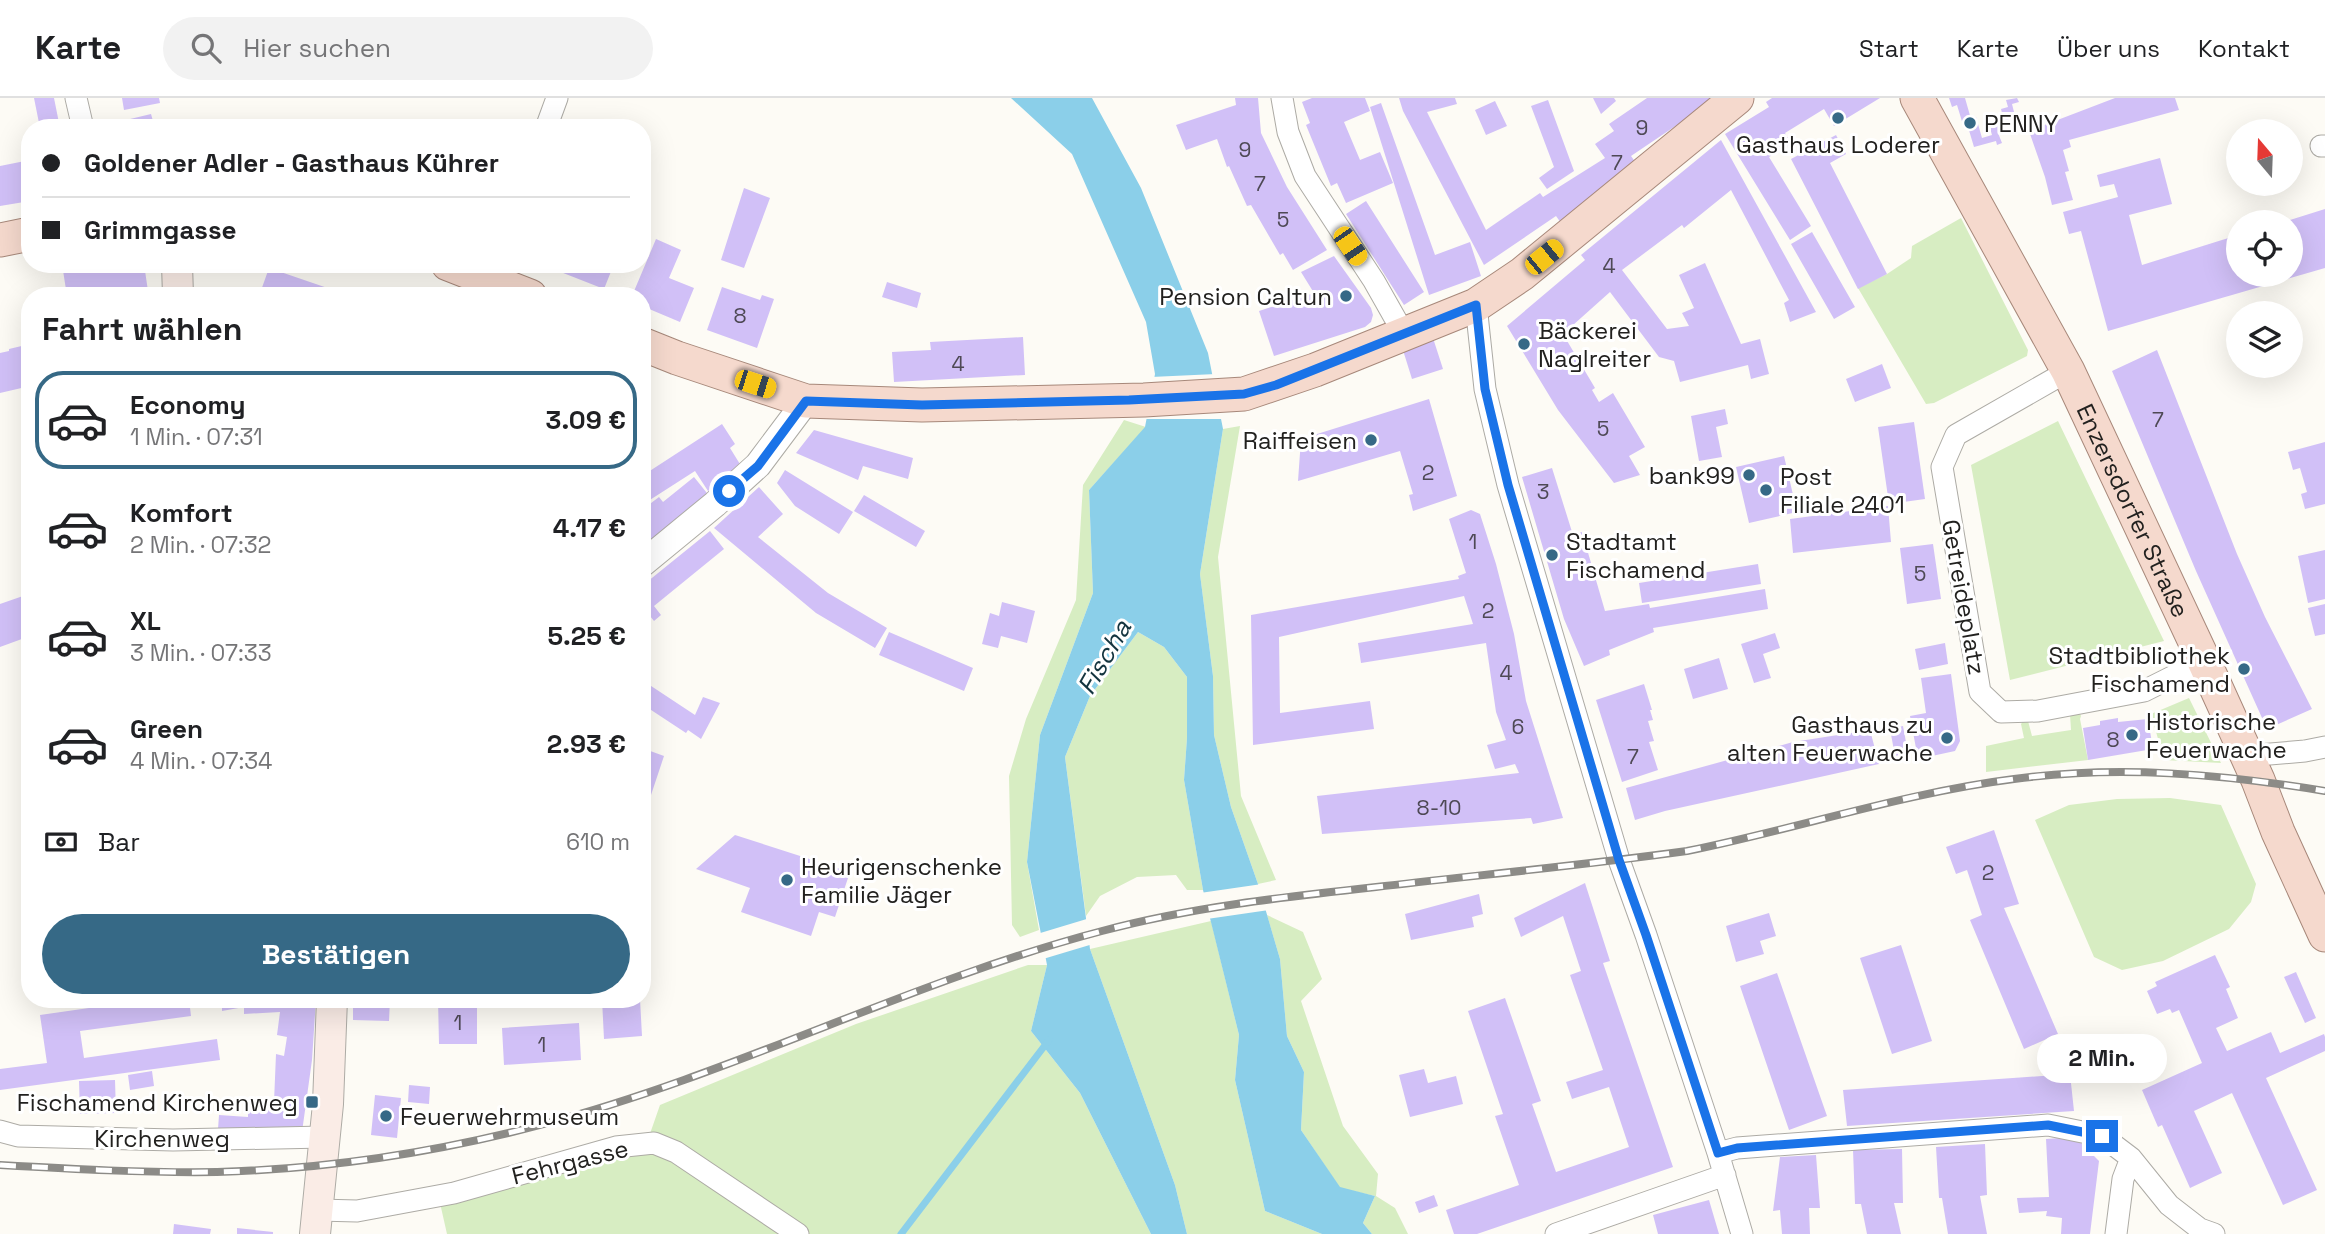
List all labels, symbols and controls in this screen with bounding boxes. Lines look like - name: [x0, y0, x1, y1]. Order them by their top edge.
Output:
- search box: [163, 17, 653, 80]
- text: Karte: [35, 27, 121, 69]
- icon: search: [187, 29, 225, 67]
- text: Hier suchen: [243, 31, 391, 65]
- text: Start: [1859, 33, 1919, 64]
- text: Karte: [1957, 33, 2019, 64]
- text: Über uns: [2057, 33, 2160, 64]
- text: Kontakt: [2198, 33, 2290, 64]
- place label: PENNY: [1984, 108, 2059, 139]
- marker: Gasthaus Loderer: [1830, 110, 1846, 126]
- house number: 9: [1636, 114, 1648, 141]
- marker: PENNY: [1962, 115, 1978, 131]
- north arrow: [2226, 119, 2303, 196]
- map controls: [2226, 119, 2303, 378]
- place label: Gasthaus Loderer: [1736, 129, 1940, 160]
- house number: 9: [1239, 136, 1251, 163]
- text: Goldener Adler - Gasthaus Kührer: [84, 146, 499, 180]
- house number: 7: [1611, 149, 1623, 176]
- house number: 7: [1254, 170, 1266, 197]
- house number: 5: [1277, 206, 1289, 233]
- button: locate: [2226, 210, 2303, 287]
- text: Grimmgasse: [84, 213, 237, 247]
- car: [1330, 223, 1371, 269]
- car: [1522, 236, 1567, 278]
- house number: 4: [1602, 252, 1616, 279]
- place label: Pension Caltun: [1159, 281, 1332, 312]
- marker: Pension Caltun: [1338, 288, 1354, 304]
- button: layers: [2226, 301, 2303, 378]
- house number: 8: [733, 302, 747, 329]
- text: Fahrt wählen: [42, 309, 242, 349]
- place label: Bäckerei Naglreiter: [1538, 315, 1651, 374]
- marker: Bäckerei Naglreiter: [1516, 336, 1532, 352]
- house number: 4: [951, 350, 965, 377]
- car: [732, 368, 779, 400]
- text: Economy: [130, 388, 246, 422]
- icon: car: [46, 389, 109, 452]
- street label: Enzersdorfer Straße: [2070, 399, 2197, 622]
- text: 3.09 €: [546, 403, 626, 437]
- house number: 7: [2152, 406, 2164, 433]
- house number: 5: [1597, 415, 1609, 442]
- text: 1 Min. · 07:31: [130, 422, 263, 452]
- place label: Raiffeisen: [1243, 425, 1357, 456]
- marker: Raiffeisen: [1363, 432, 1379, 448]
- house number: 2: [1422, 459, 1434, 486]
- place label: bank99: [1649, 460, 1735, 491]
- place label: Post Filiale 2401: [1780, 461, 1905, 520]
- marker: bank99: [1741, 467, 1757, 483]
- route start: [713, 475, 745, 507]
- house number: 3: [1537, 478, 1549, 505]
- marker: Post Filiale 2401: [1758, 482, 1774, 498]
- text: Komfort: [130, 496, 233, 530]
- icon: car: [46, 497, 109, 560]
- text: 4.17 €: [553, 511, 626, 545]
- street label: Getreideplatz: [1935, 517, 1993, 677]
- place label: Stadtamt Fischamend: [1566, 526, 1705, 585]
- house number: 1: [1469, 528, 1477, 555]
- text: 2 Min. · 07:32: [130, 530, 271, 560]
- marker: Stadtamt Fischamend: [1544, 547, 1560, 563]
- house number: 5: [1914, 560, 1926, 587]
- house number: 2: [1482, 597, 1494, 624]
- text: XL: [130, 604, 161, 638]
- icon: car: [46, 605, 109, 668]
- water label: Fischa: [1069, 613, 1139, 700]
- text: 5.25 €: [547, 619, 626, 653]
- text: 3 Min. · 07:33: [130, 638, 272, 668]
- place label: Stadtbibliothek Fischamend: [2049, 640, 2230, 699]
- house number: 4: [1499, 659, 1513, 686]
- marker: Stadtbibliothek Fischamend: [2236, 661, 2252, 677]
- place label: Historische Feuerwache: [2146, 706, 2287, 765]
- place label: Gasthaus zu alten Feuerwache: [1727, 709, 1933, 768]
- text: Green: [130, 712, 203, 746]
- icon: car: [46, 713, 109, 776]
- house number: 6: [1512, 713, 1524, 740]
- house number: 8: [2106, 726, 2120, 753]
- text: 2.93 €: [547, 727, 626, 761]
- marker: Historische Feuerwache: [2124, 727, 2140, 743]
- marker: Gasthaus zu alten Feuerwache: [1939, 730, 1955, 746]
- house number: 7: [1627, 743, 1639, 770]
- text: 4 Min. · 07:34: [130, 746, 273, 776]
- house number: 8-10: [1417, 794, 1461, 821]
- icon: cash: [42, 823, 80, 861]
- text: Bar: [98, 825, 140, 859]
- text: 610 m: [566, 827, 630, 857]
- place label: Heurigenschenke Familie Jäger: [801, 851, 1002, 910]
- house number: 2: [1982, 859, 1994, 886]
- marker: Heurigenschenke Familie Jäger: [779, 872, 795, 888]
- button: Bestätigen: [42, 914, 630, 994]
- house number: 1: [454, 1009, 462, 1036]
- house number: 1: [538, 1031, 546, 1058]
- callout: 2 Min.: [2037, 1034, 2167, 1084]
- text: 2 Min.: [2069, 1043, 2135, 1073]
- place label: Fischamend Kirchenweg: [17, 1087, 298, 1118]
- marker: Fischamend Kirchenweg: [304, 1094, 320, 1110]
- place label: Feuerwehrmuseum: [400, 1101, 619, 1132]
- marker: Feuerwehrmuseum: [378, 1108, 394, 1124]
- route end: [2086, 1120, 2118, 1152]
- street label: Kirchenweg: [94, 1123, 230, 1154]
- street label: Fehrgasse: [509, 1133, 631, 1191]

